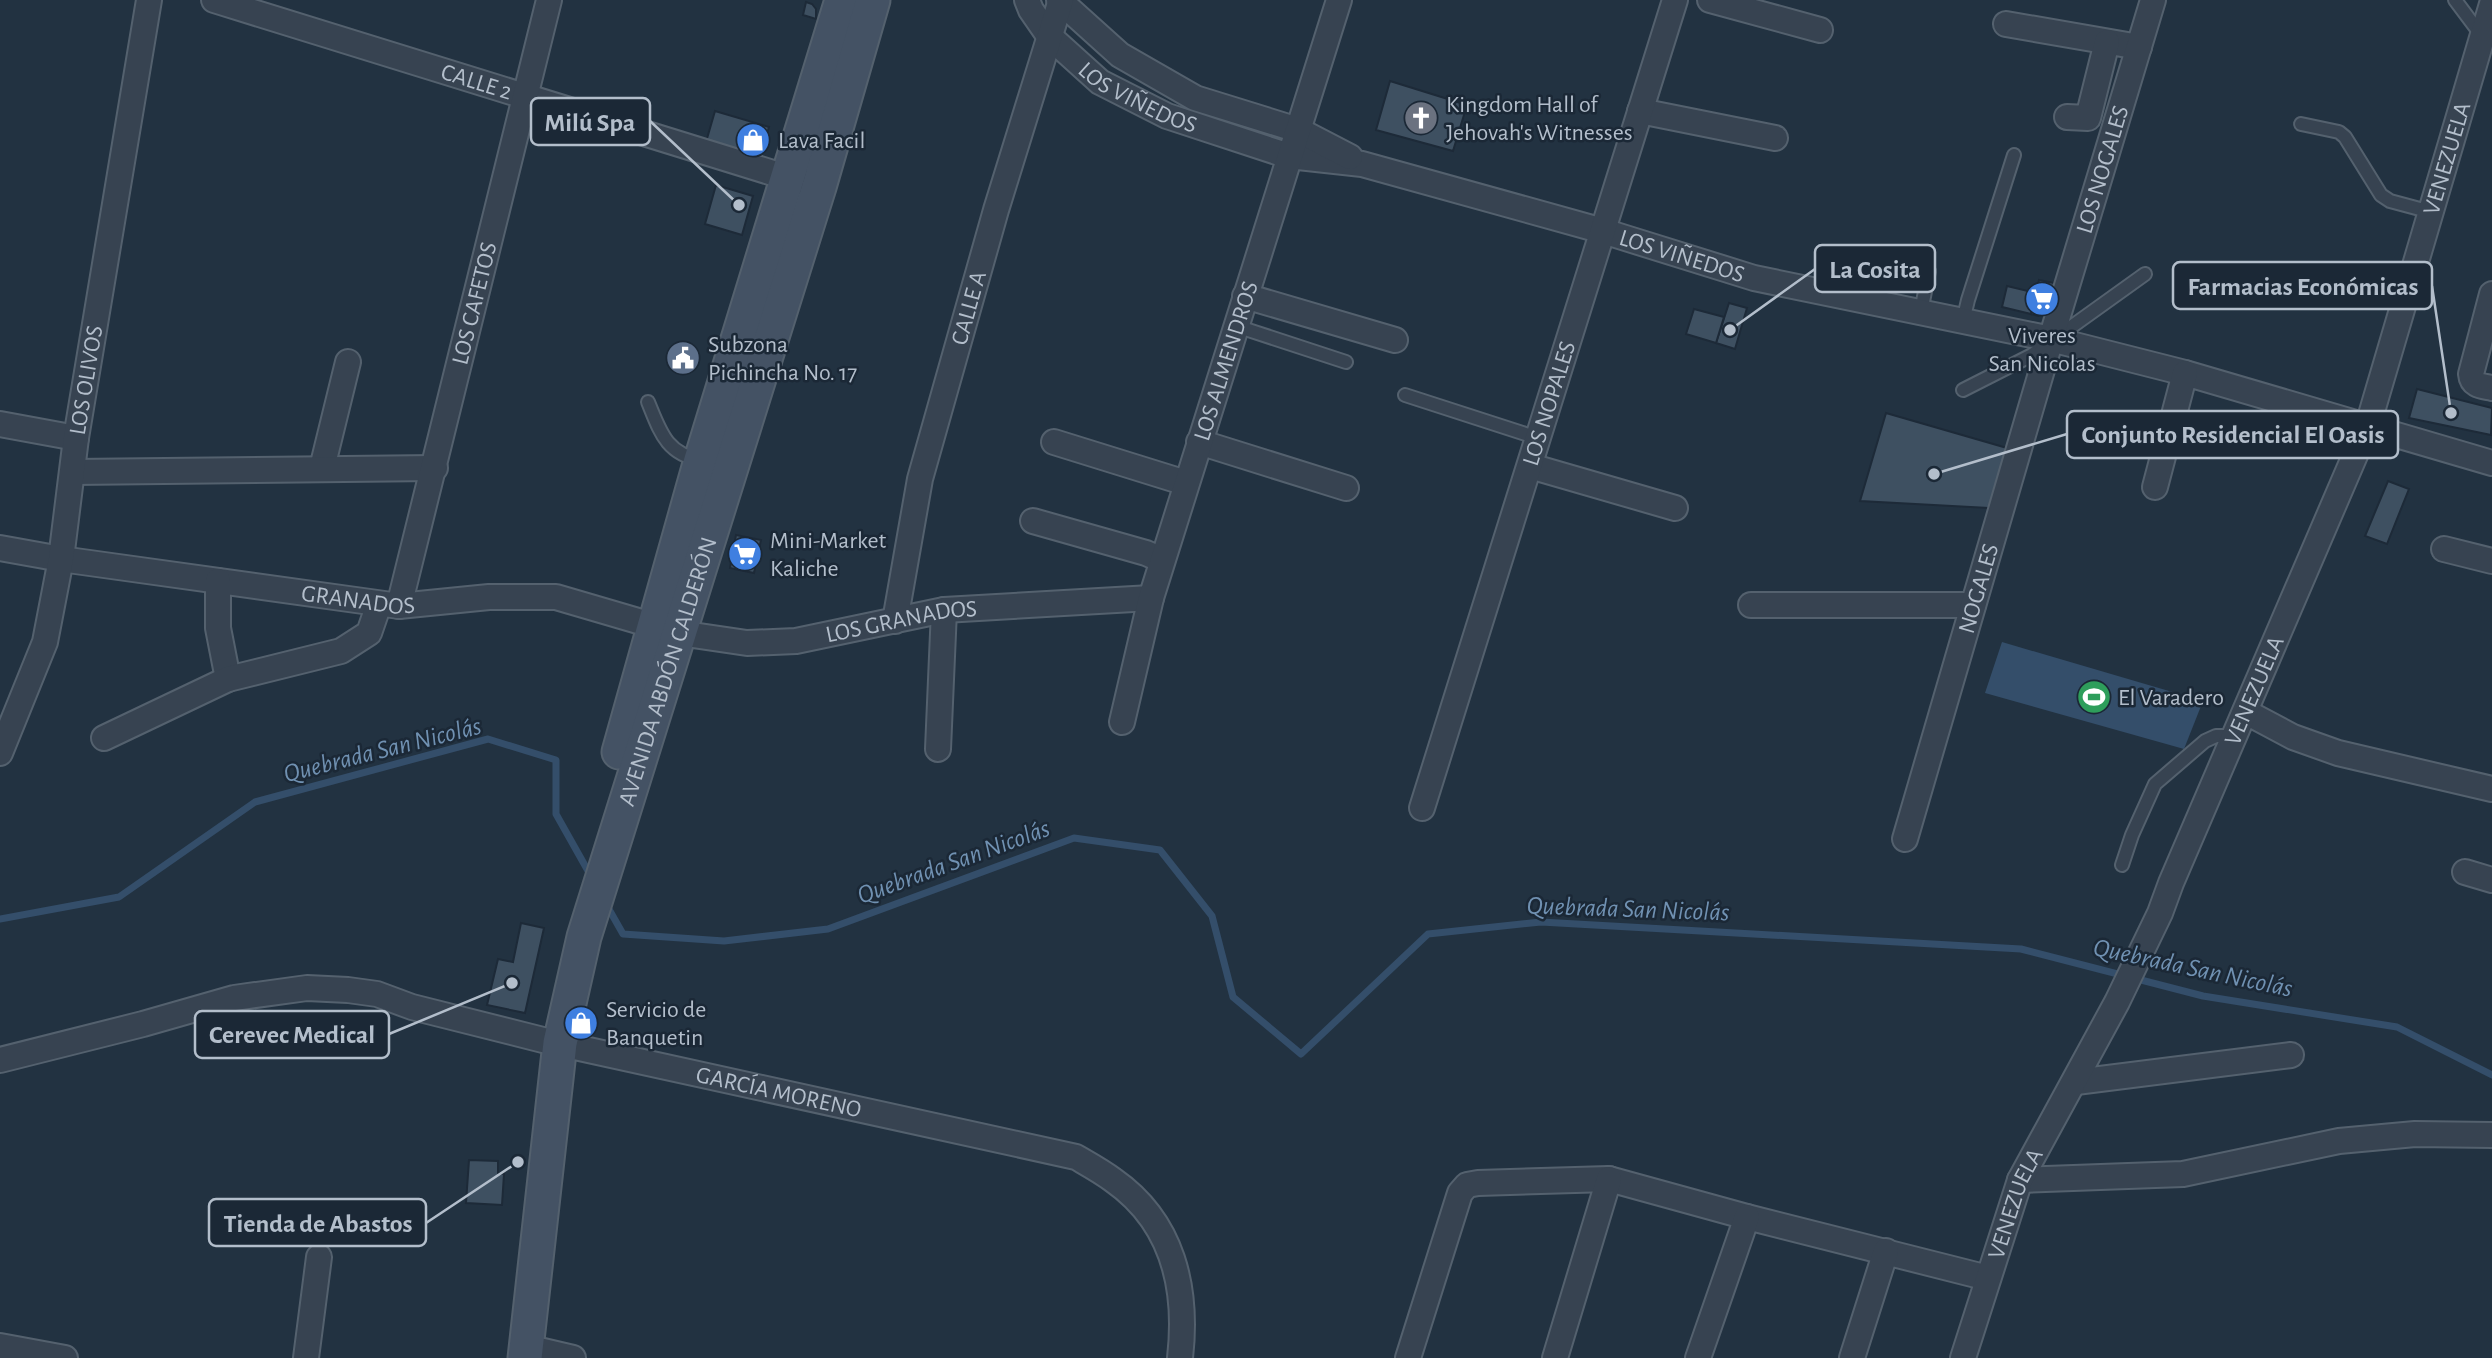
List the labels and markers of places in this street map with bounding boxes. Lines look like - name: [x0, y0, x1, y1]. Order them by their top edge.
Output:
- place label: Kingdom Hall of Jehovah's Witnesses: [1446, 93, 1633, 145]
- callout: Milú Spa: [531, 98, 650, 145]
- church icon: Kingdom Hall of Jehovah's Witnesses: [1402, 99, 1440, 137]
- shop icon: Lava Facil: [734, 121, 772, 159]
- place label: Lava Facil: [778, 129, 865, 153]
- callout: La Cosita: [1815, 245, 1935, 292]
- callout: Farmacias Económicas: [2173, 262, 2432, 309]
- supermarket icon: Viveres San Nicolas: [2023, 280, 2061, 318]
- place label: Viveres San Nicolas: [1988, 324, 2096, 376]
- place label: Subzona Pichincha No. 17: [708, 333, 857, 385]
- public building icon: Subzona Pichincha No. 17: [664, 339, 702, 377]
- callout: Conjunto Residencial El Oasis: [2067, 411, 2398, 458]
- place label: Mini-Market Kaliche: [770, 529, 887, 581]
- supermarket icon: Mini-Market Kaliche: [726, 535, 764, 573]
- sports icon: El Varadero: [2075, 678, 2113, 716]
- place label: El Varadero: [2118, 686, 2224, 710]
- place label: Servicio de Banquetin: [606, 998, 706, 1050]
- shop icon: Servicio de Banquetin: [562, 1004, 600, 1042]
- callout: Cerevec Medical: [195, 1011, 389, 1058]
- callout: Tienda de Abastos: [209, 1199, 426, 1246]

